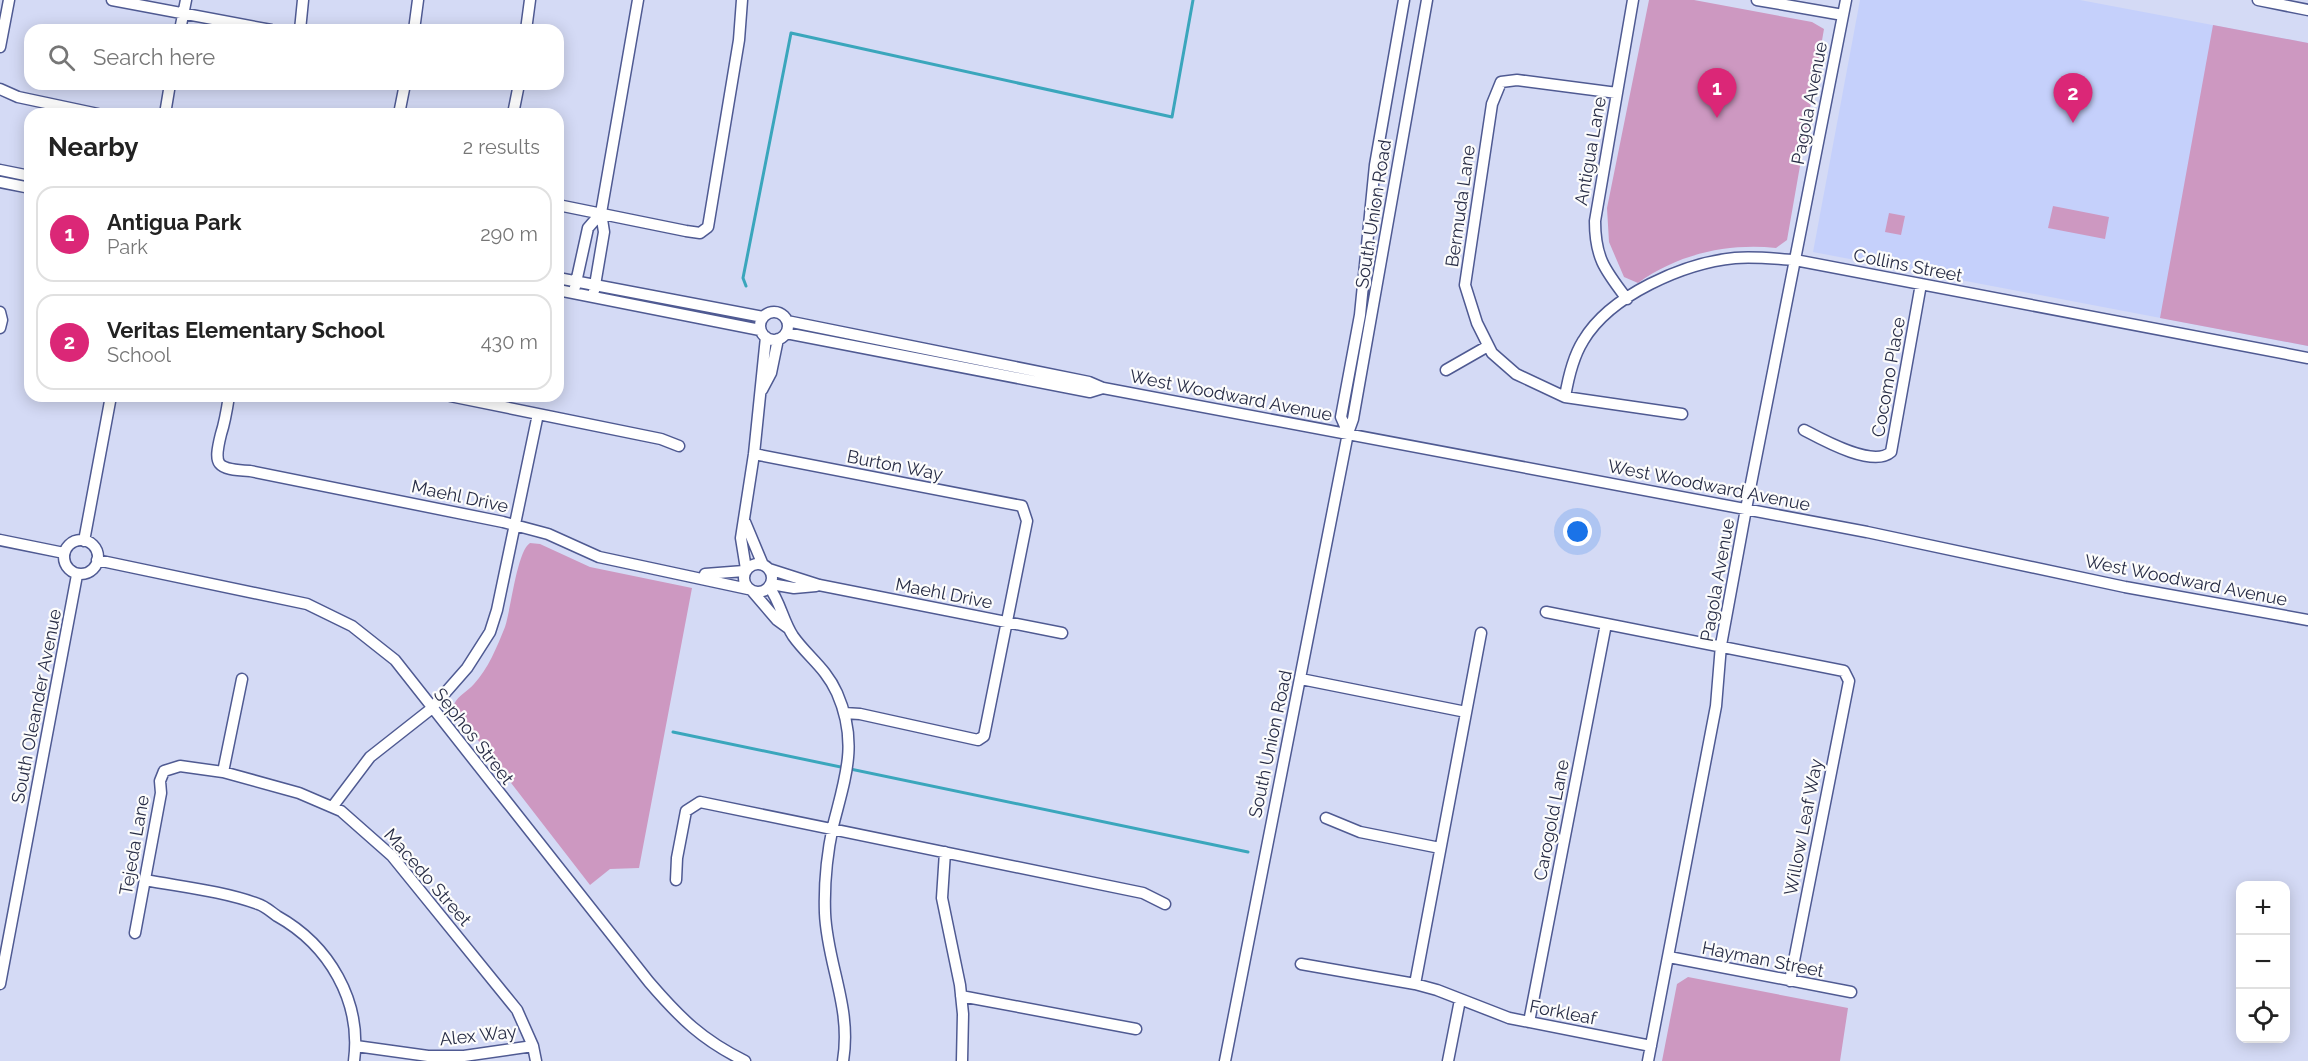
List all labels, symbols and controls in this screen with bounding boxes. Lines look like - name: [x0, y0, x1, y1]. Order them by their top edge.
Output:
- search box: [24, 24, 564, 90]
- street label: Pagola Avenue: [1787, 39, 1831, 166]
- icon: search: [45, 41, 78, 74]
- text: Search here: [93, 44, 215, 70]
- pin: 1: [1698, 68, 1736, 118]
- pin: 2: [2054, 74, 2092, 123]
- street label: Antigua Lane: [1570, 95, 1610, 207]
- text: Nearby: [48, 132, 138, 162]
- text: 2 results: [463, 135, 540, 159]
- street label: South Union Road: [1351, 138, 1395, 290]
- street label: Bermuda Lane: [1441, 143, 1479, 268]
- text: Antigua Park: [107, 209, 242, 235]
- text: 1: [65, 222, 74, 246]
- text: 290 m: [480, 222, 538, 246]
- text: Park: [107, 235, 148, 259]
- street label: Collins Street: [1852, 244, 1964, 286]
- street label: Cocomo Place: [1867, 315, 1909, 439]
- text: Veritas Elementary School: [107, 317, 384, 343]
- text: 2: [64, 330, 75, 354]
- text: 430 m: [481, 330, 538, 354]
- text: School: [107, 343, 171, 367]
- street label: West Woodward Avenue: [1128, 365, 1334, 425]
- street label: Burton Way: [845, 445, 945, 485]
- street label: West Woodward Avenue: [1606, 455, 1812, 515]
- street label: Maehl Drive: [410, 475, 511, 517]
- street label: Pagola Avenue: [1696, 516, 1738, 643]
- your location: [1563, 517, 1592, 546]
- street label: West Woodward Avenue: [2083, 550, 2289, 610]
- street label: Maehl Drive: [894, 573, 995, 613]
- street label: South Oleander Avenue: [7, 607, 65, 805]
- street label: South Union Road: [1244, 668, 1296, 820]
- street label: Sephos Street: [430, 683, 518, 789]
- street label: Carogold Lane: [1529, 757, 1573, 882]
- street label: Willow Leaf Way: [1779, 757, 1827, 897]
- street label: Tejeda Lane: [115, 793, 153, 897]
- street label: Macedo Street: [380, 824, 476, 930]
- map controls: [2236, 881, 2290, 1043]
- button: +: [2236, 881, 2290, 935]
- button: −: [2236, 935, 2290, 989]
- street label: Hayman Street: [1700, 937, 1826, 981]
- button: locate: [2236, 989, 2290, 1043]
- street label: Forkleaf: [1528, 995, 1599, 1029]
- street label: Alex Way: [438, 1020, 518, 1049]

